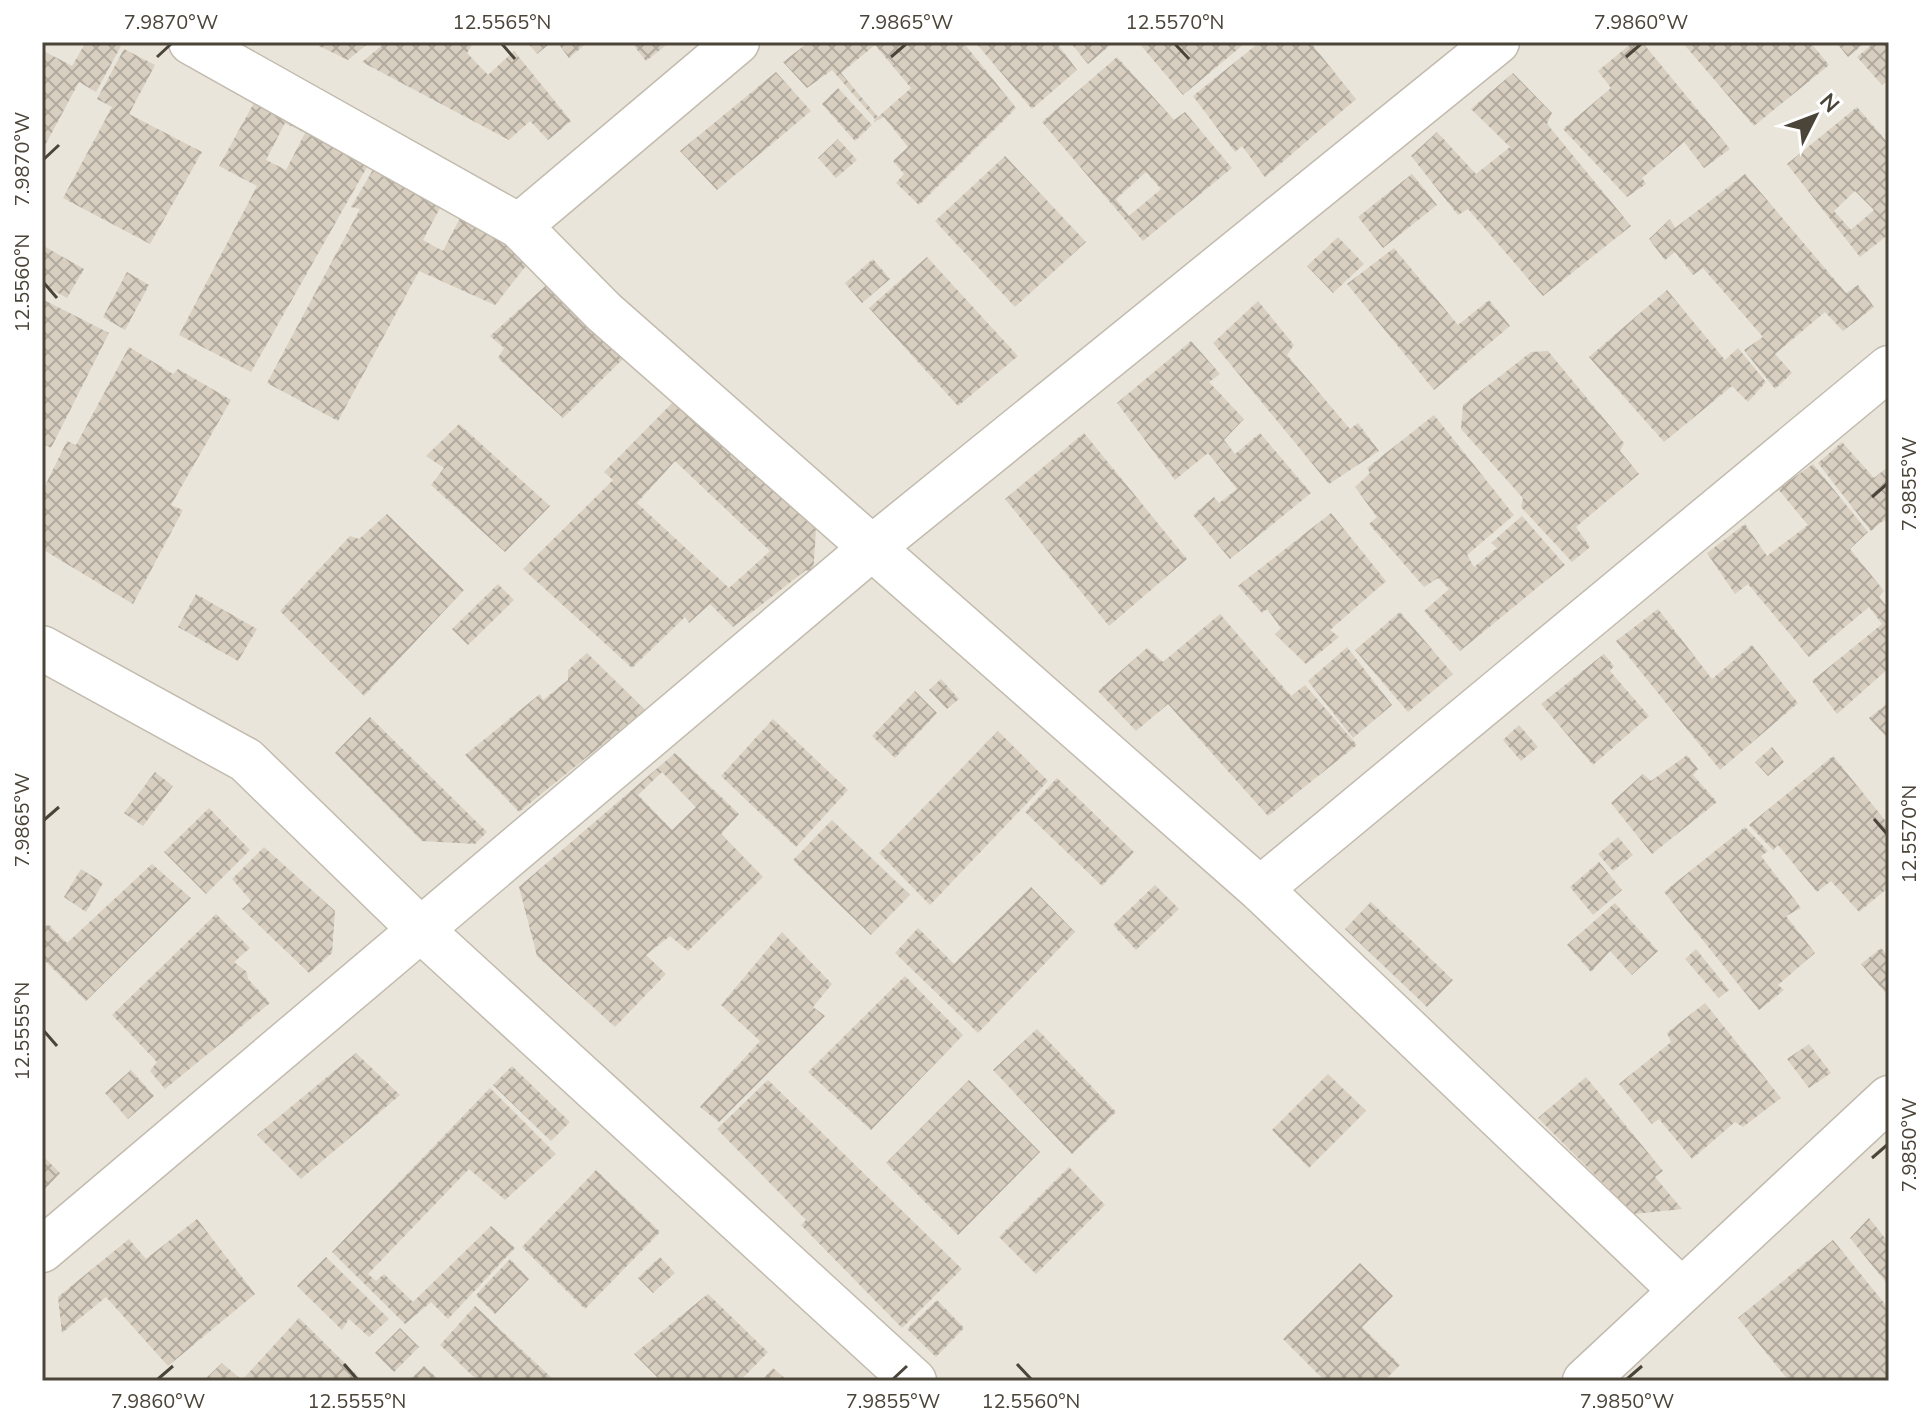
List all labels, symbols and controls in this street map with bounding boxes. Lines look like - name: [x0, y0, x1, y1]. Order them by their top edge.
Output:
- text: 7.9870°W: [124, 9, 218, 36]
- text: 12.5565°N: [453, 9, 551, 36]
- text: 7.9865°W: [859, 9, 953, 36]
- text: 12.5570°N: [1126, 9, 1224, 36]
- text: 7.9860°W: [1594, 9, 1688, 36]
- north arrow: [1775, 76, 1855, 156]
- text: N: [1812, 87, 1846, 119]
- text: 7.9870°W: [9, 112, 36, 206]
- text: 12.5560°N: [9, 234, 36, 332]
- text: 7.9855°W: [1896, 437, 1923, 531]
- text: 7.9865°W: [9, 773, 36, 867]
- text: 12.5570°N: [1896, 785, 1923, 883]
- text: 12.5555°N: [9, 982, 36, 1080]
- text: 7.9850°W: [1896, 1098, 1923, 1192]
- text: 7.9860°W: [111, 1388, 205, 1415]
- text: 12.5555°N: [308, 1388, 406, 1415]
- text: 7.9855°W: [846, 1388, 940, 1415]
- text: 12.5560°N: [982, 1388, 1080, 1415]
- text: 7.9850°W: [1580, 1388, 1674, 1415]

